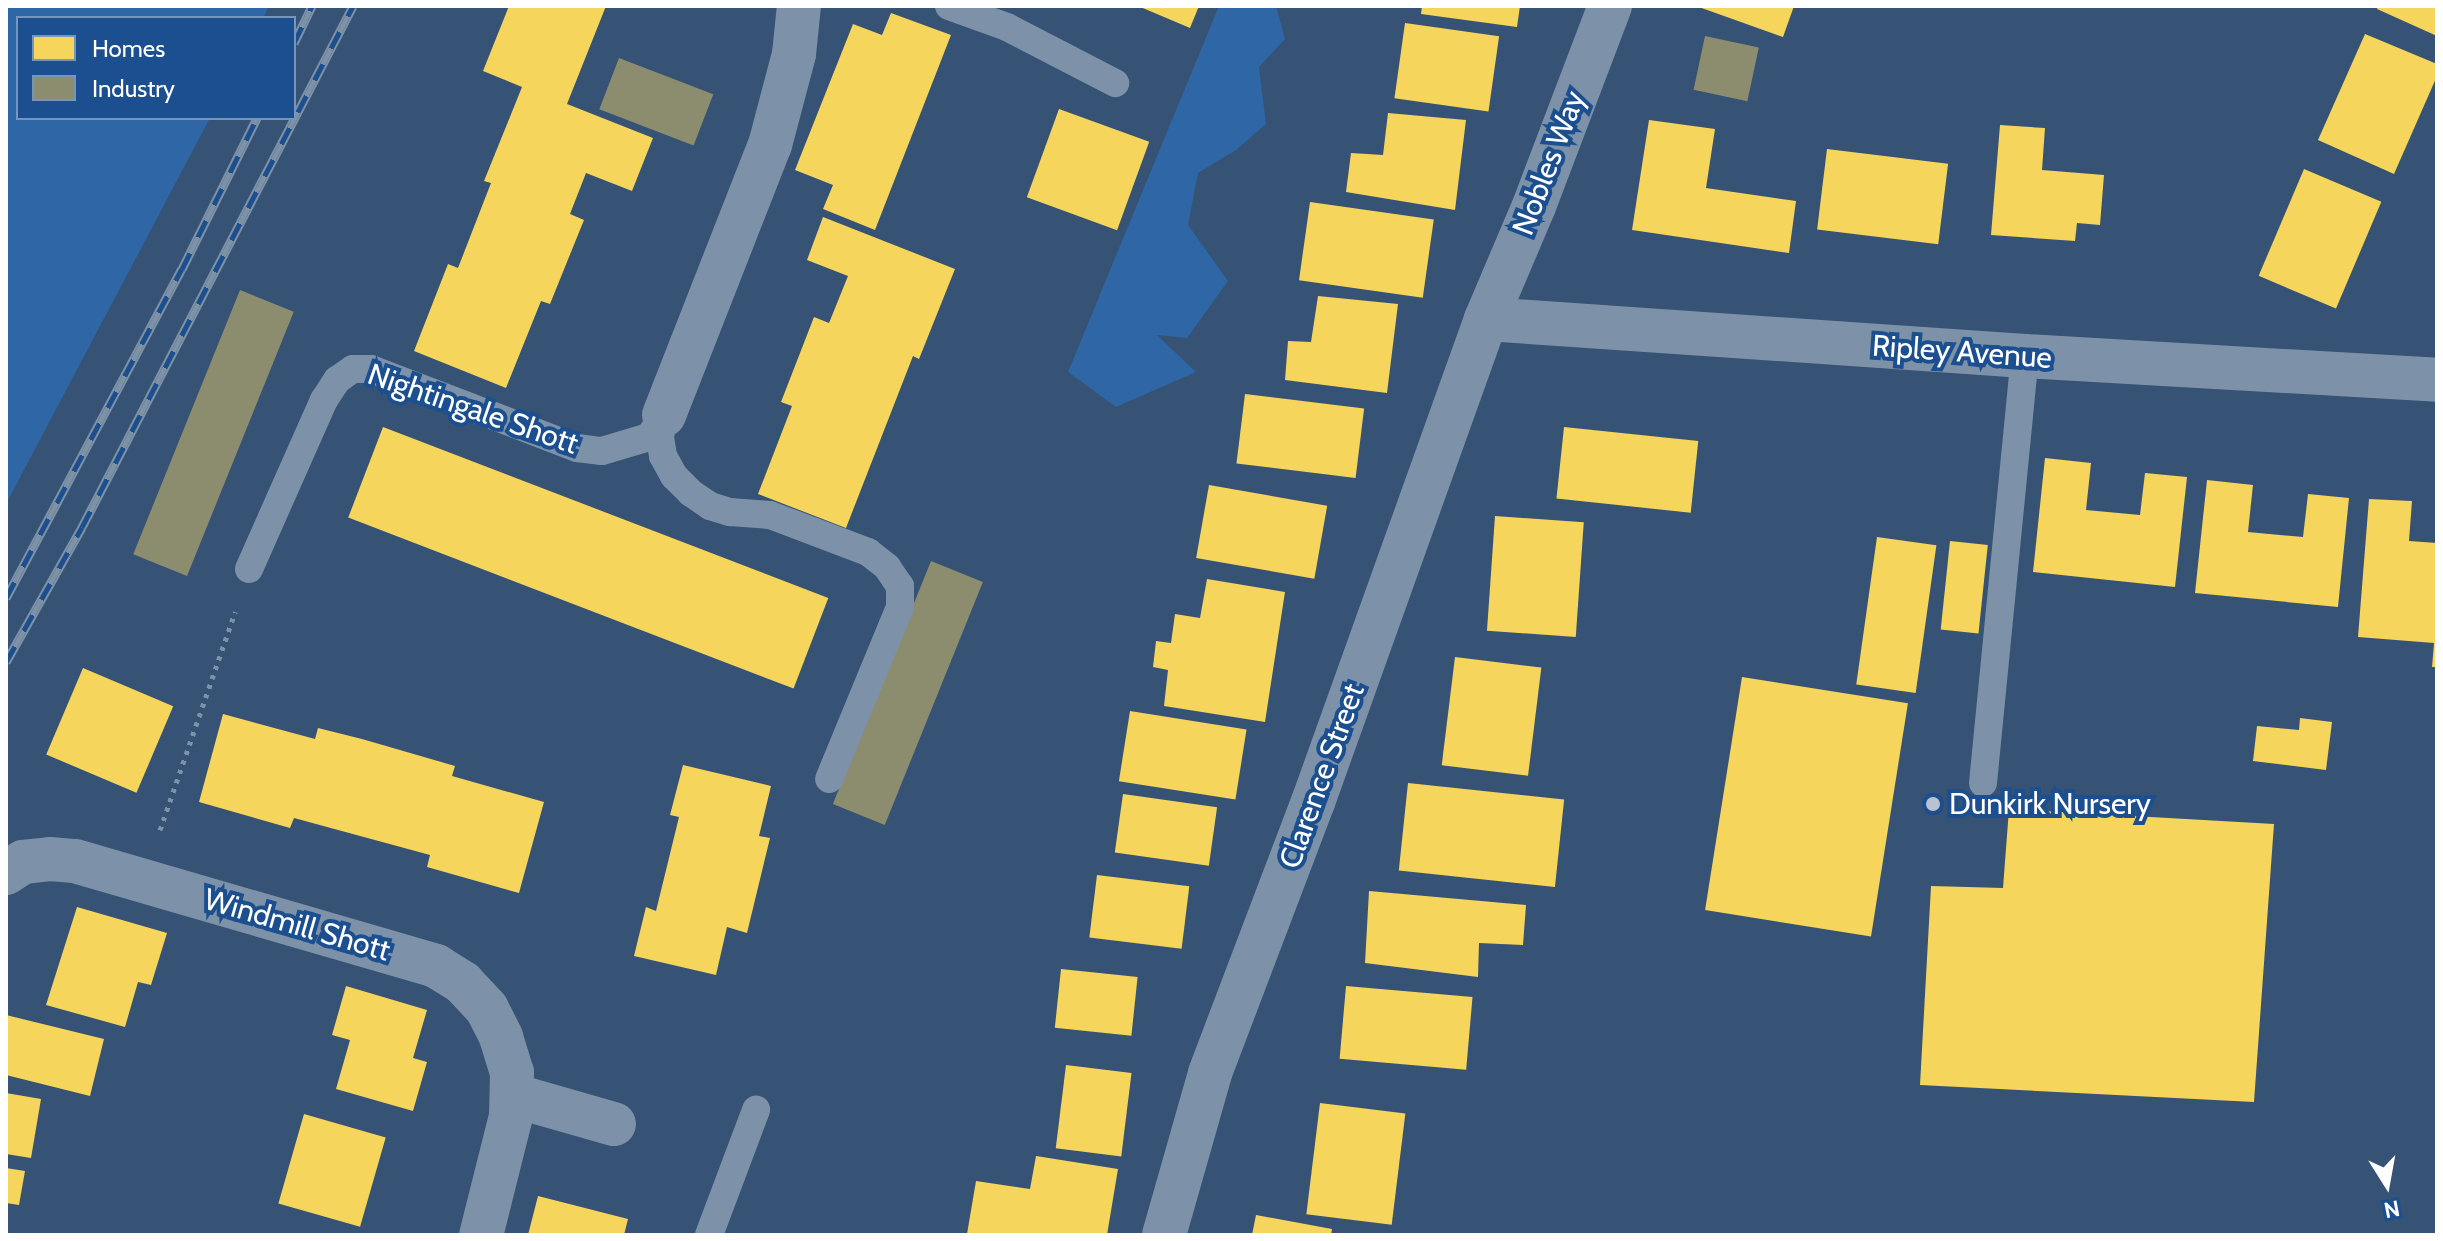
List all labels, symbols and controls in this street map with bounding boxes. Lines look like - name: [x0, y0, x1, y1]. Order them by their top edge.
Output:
- legend: [16, 16, 296, 120]
- text: Homes: [92, 34, 165, 63]
- text: Industry: [92, 74, 175, 103]
- street label: Nobles Way: [1505, 86, 1593, 240]
- street label: Ripley Avenue: [1871, 328, 2053, 376]
- street label: Nightingale Shott: [363, 356, 583, 462]
- street label: Clarence Street: [1272, 679, 1372, 873]
- place label: Dunkirk Nursery: [1949, 786, 2151, 822]
- marker: Dunkirk Nursery: [1924, 795, 1942, 813]
- street label: Windmill Shott: [200, 881, 394, 969]
- north arrow: [2347, 1145, 2427, 1225]
- text: N: [2381, 1194, 2402, 1224]

